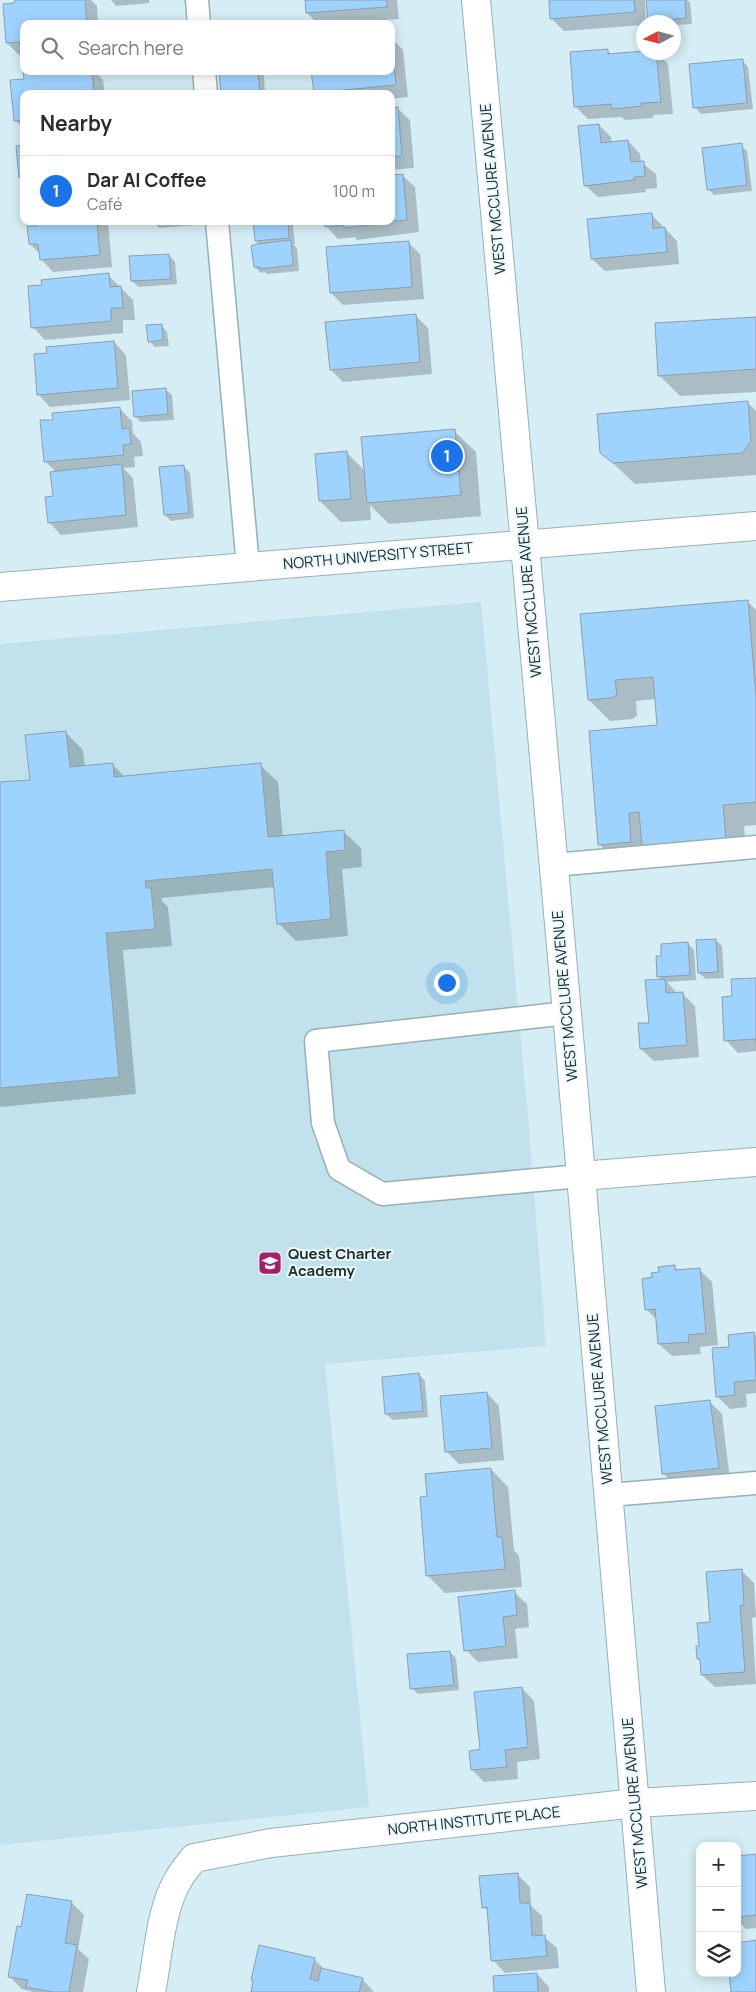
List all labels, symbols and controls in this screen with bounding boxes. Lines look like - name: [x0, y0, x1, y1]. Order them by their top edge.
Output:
- north arrow: [636, 15, 681, 60]
- search box: [20, 20, 395, 75]
- icon: search: [38, 34, 66, 62]
- text: Search here: [78, 35, 184, 61]
- street label: WEST MCCLURE AVENUE: [475, 103, 510, 275]
- text: Nearby: [40, 109, 112, 137]
- text: Dar Al Coffee: [87, 167, 206, 193]
- text: 1: [52, 180, 60, 202]
- text: 100 m: [332, 180, 375, 202]
- text: Café: [87, 193, 122, 215]
- pin: 1: [431, 437, 463, 475]
- street label: WEST MCCLURE AVENUE: [511, 506, 546, 678]
- street label: NORTH UNIVERSITY STREET: [282, 537, 474, 574]
- street label: WEST MCCLURE AVENUE: [547, 910, 582, 1082]
- your location: [434, 970, 460, 996]
- place label: Quest Charter Academy: [288, 1243, 391, 1281]
- school or university icon: Quest Charter Academy: [257, 1250, 283, 1276]
- street label: WEST MCCLURE AVENUE: [582, 1313, 617, 1485]
- street label: WEST MCCLURE AVENUE: [617, 1717, 652, 1889]
- street label: NORTH INSTITUTE PLACE: [387, 1801, 561, 1840]
- map controls: [696, 1842, 741, 1977]
- button: +: [696, 1842, 741, 1887]
- button: −: [696, 1887, 741, 1932]
- button: layers: [696, 1932, 741, 1977]

